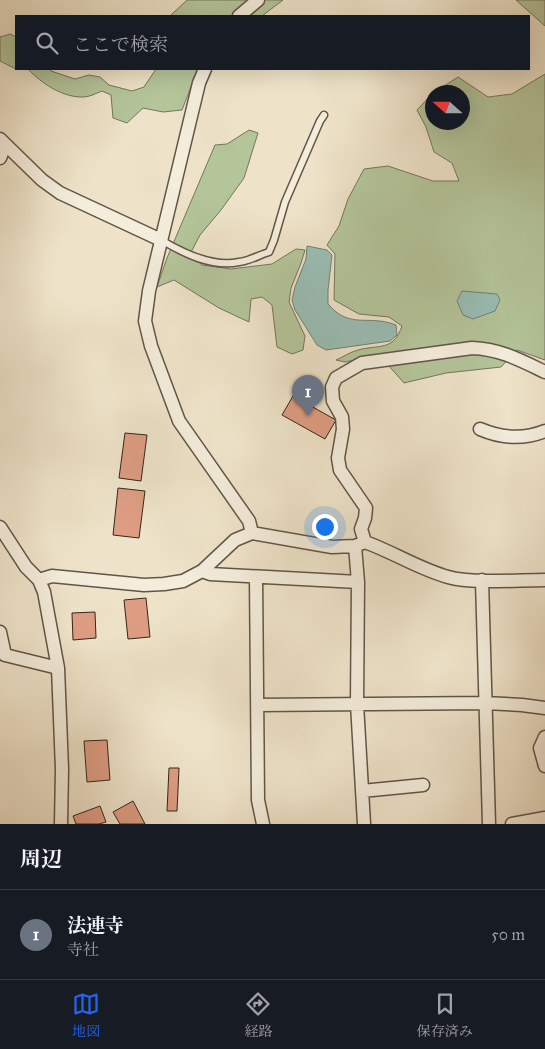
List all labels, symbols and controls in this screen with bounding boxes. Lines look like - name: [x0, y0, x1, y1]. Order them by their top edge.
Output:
- search box: [15, 15, 530, 70]
- icon: search: [33, 29, 61, 57]
- text: ここで検索: [73, 33, 168, 56]
- north arrow: [425, 85, 470, 130]
- pin: 1: [292, 375, 324, 416]
- your location: [312, 514, 338, 540]
- text: 周辺: [20, 846, 62, 872]
- text: 法連寺: [67, 914, 124, 937]
- text: 1: [33, 925, 39, 944]
- text: 50 m: [491, 925, 525, 944]
- text: 寺社: [67, 940, 99, 959]
- tab: 地図: [72, 990, 100, 1040]
- tab: 経路: [244, 990, 272, 1040]
- tab: 保存済み: [417, 990, 473, 1040]

